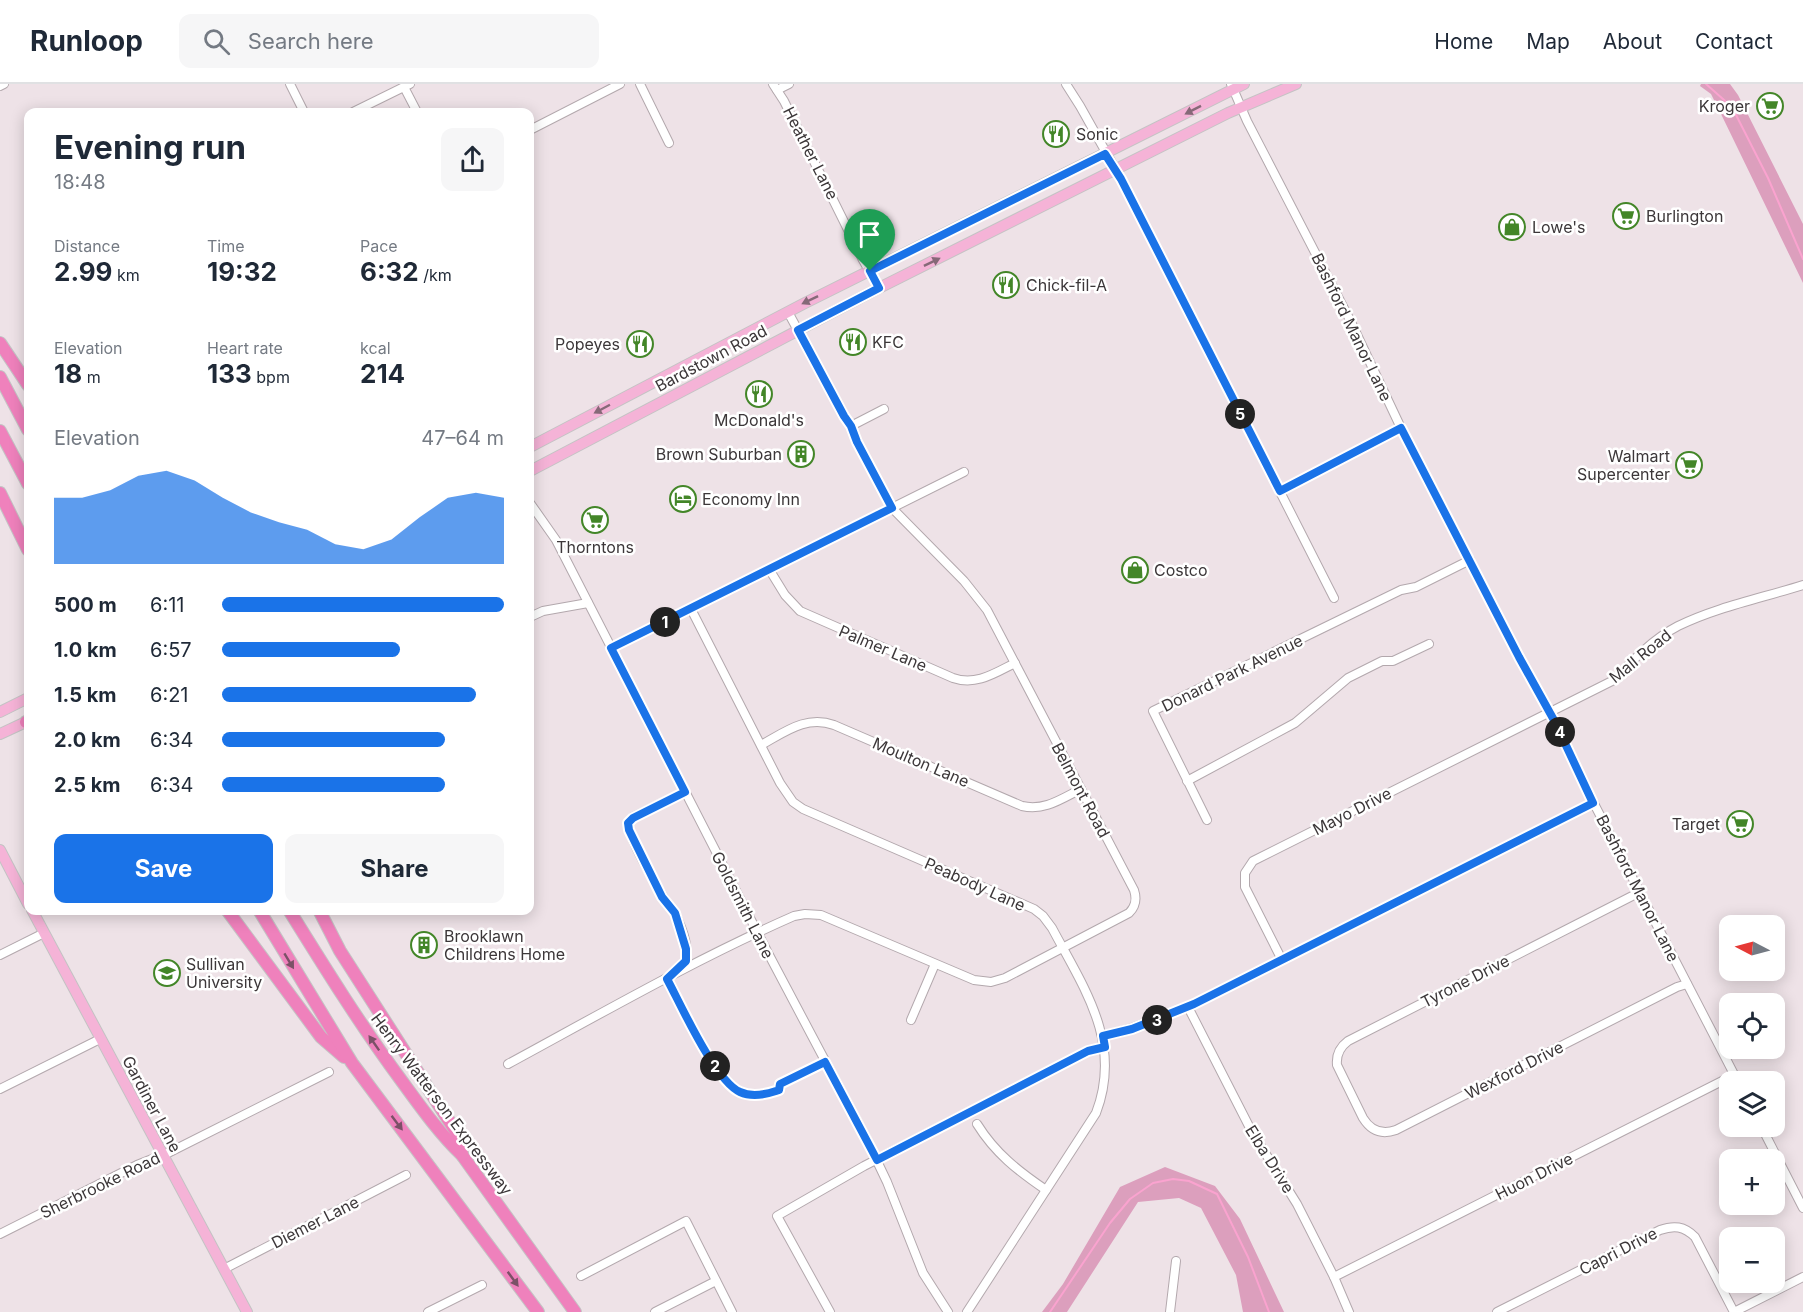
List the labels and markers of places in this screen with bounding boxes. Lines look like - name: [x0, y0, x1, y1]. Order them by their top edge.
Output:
- supermarket icon: Kroger: [1755, 91, 1785, 121]
- place label: Kroger: [1699, 96, 1750, 116]
- restaurant icon: Sonic: [1041, 119, 1071, 149]
- place label: Sonic: [1076, 124, 1118, 144]
- supermarket icon: Burlington: [1611, 201, 1641, 231]
- place label: Burlington: [1646, 206, 1723, 226]
- pin: [844, 209, 895, 271]
- shop icon: Lowe's: [1497, 212, 1527, 242]
- place label: Lowe's: [1532, 217, 1586, 237]
- restaurant icon: Chick-fil-A: [991, 270, 1021, 300]
- place label: Chick-fil-A: [1026, 275, 1107, 295]
- restaurant icon: KFC: [838, 327, 868, 357]
- restaurant icon: Popeyes: [625, 329, 655, 359]
- place label: KFC: [872, 332, 904, 352]
- place label: Popeyes: [555, 334, 620, 354]
- restaurant icon: McDonald's: [744, 379, 774, 409]
- pin: 5: [1225, 399, 1255, 429]
- place label: McDonald's: [714, 410, 804, 430]
- building icon: Brown Suburban: [786, 439, 816, 469]
- place label: Brown Suburban: [656, 444, 782, 464]
- place label: Walmart Supercenter: [1577, 446, 1670, 484]
- supermarket icon: Walmart Supercenter: [1674, 450, 1704, 480]
- hotel icon: Economy Inn: [668, 484, 698, 514]
- place label: Economy Inn: [702, 489, 800, 509]
- supermarket icon: Thorntons: [580, 505, 610, 535]
- place label: Thorntons: [556, 537, 634, 557]
- shop icon: Costco: [1120, 555, 1150, 585]
- place label: Costco: [1154, 560, 1208, 580]
- pin: 1: [650, 607, 680, 637]
- pin: 4: [1545, 717, 1575, 747]
- supermarket icon: Target: [1725, 809, 1755, 839]
- place label: Target: [1672, 814, 1720, 834]
- place label: Brooklawn Childrens Home: [444, 926, 565, 964]
- building icon: Brooklawn Childrens Home: [409, 930, 439, 960]
- place label: Sullivan University: [186, 954, 262, 992]
- school or university icon: Sullivan University: [152, 958, 182, 988]
- pin: 3: [1142, 1005, 1172, 1035]
- pin: 2: [700, 1051, 730, 1081]

